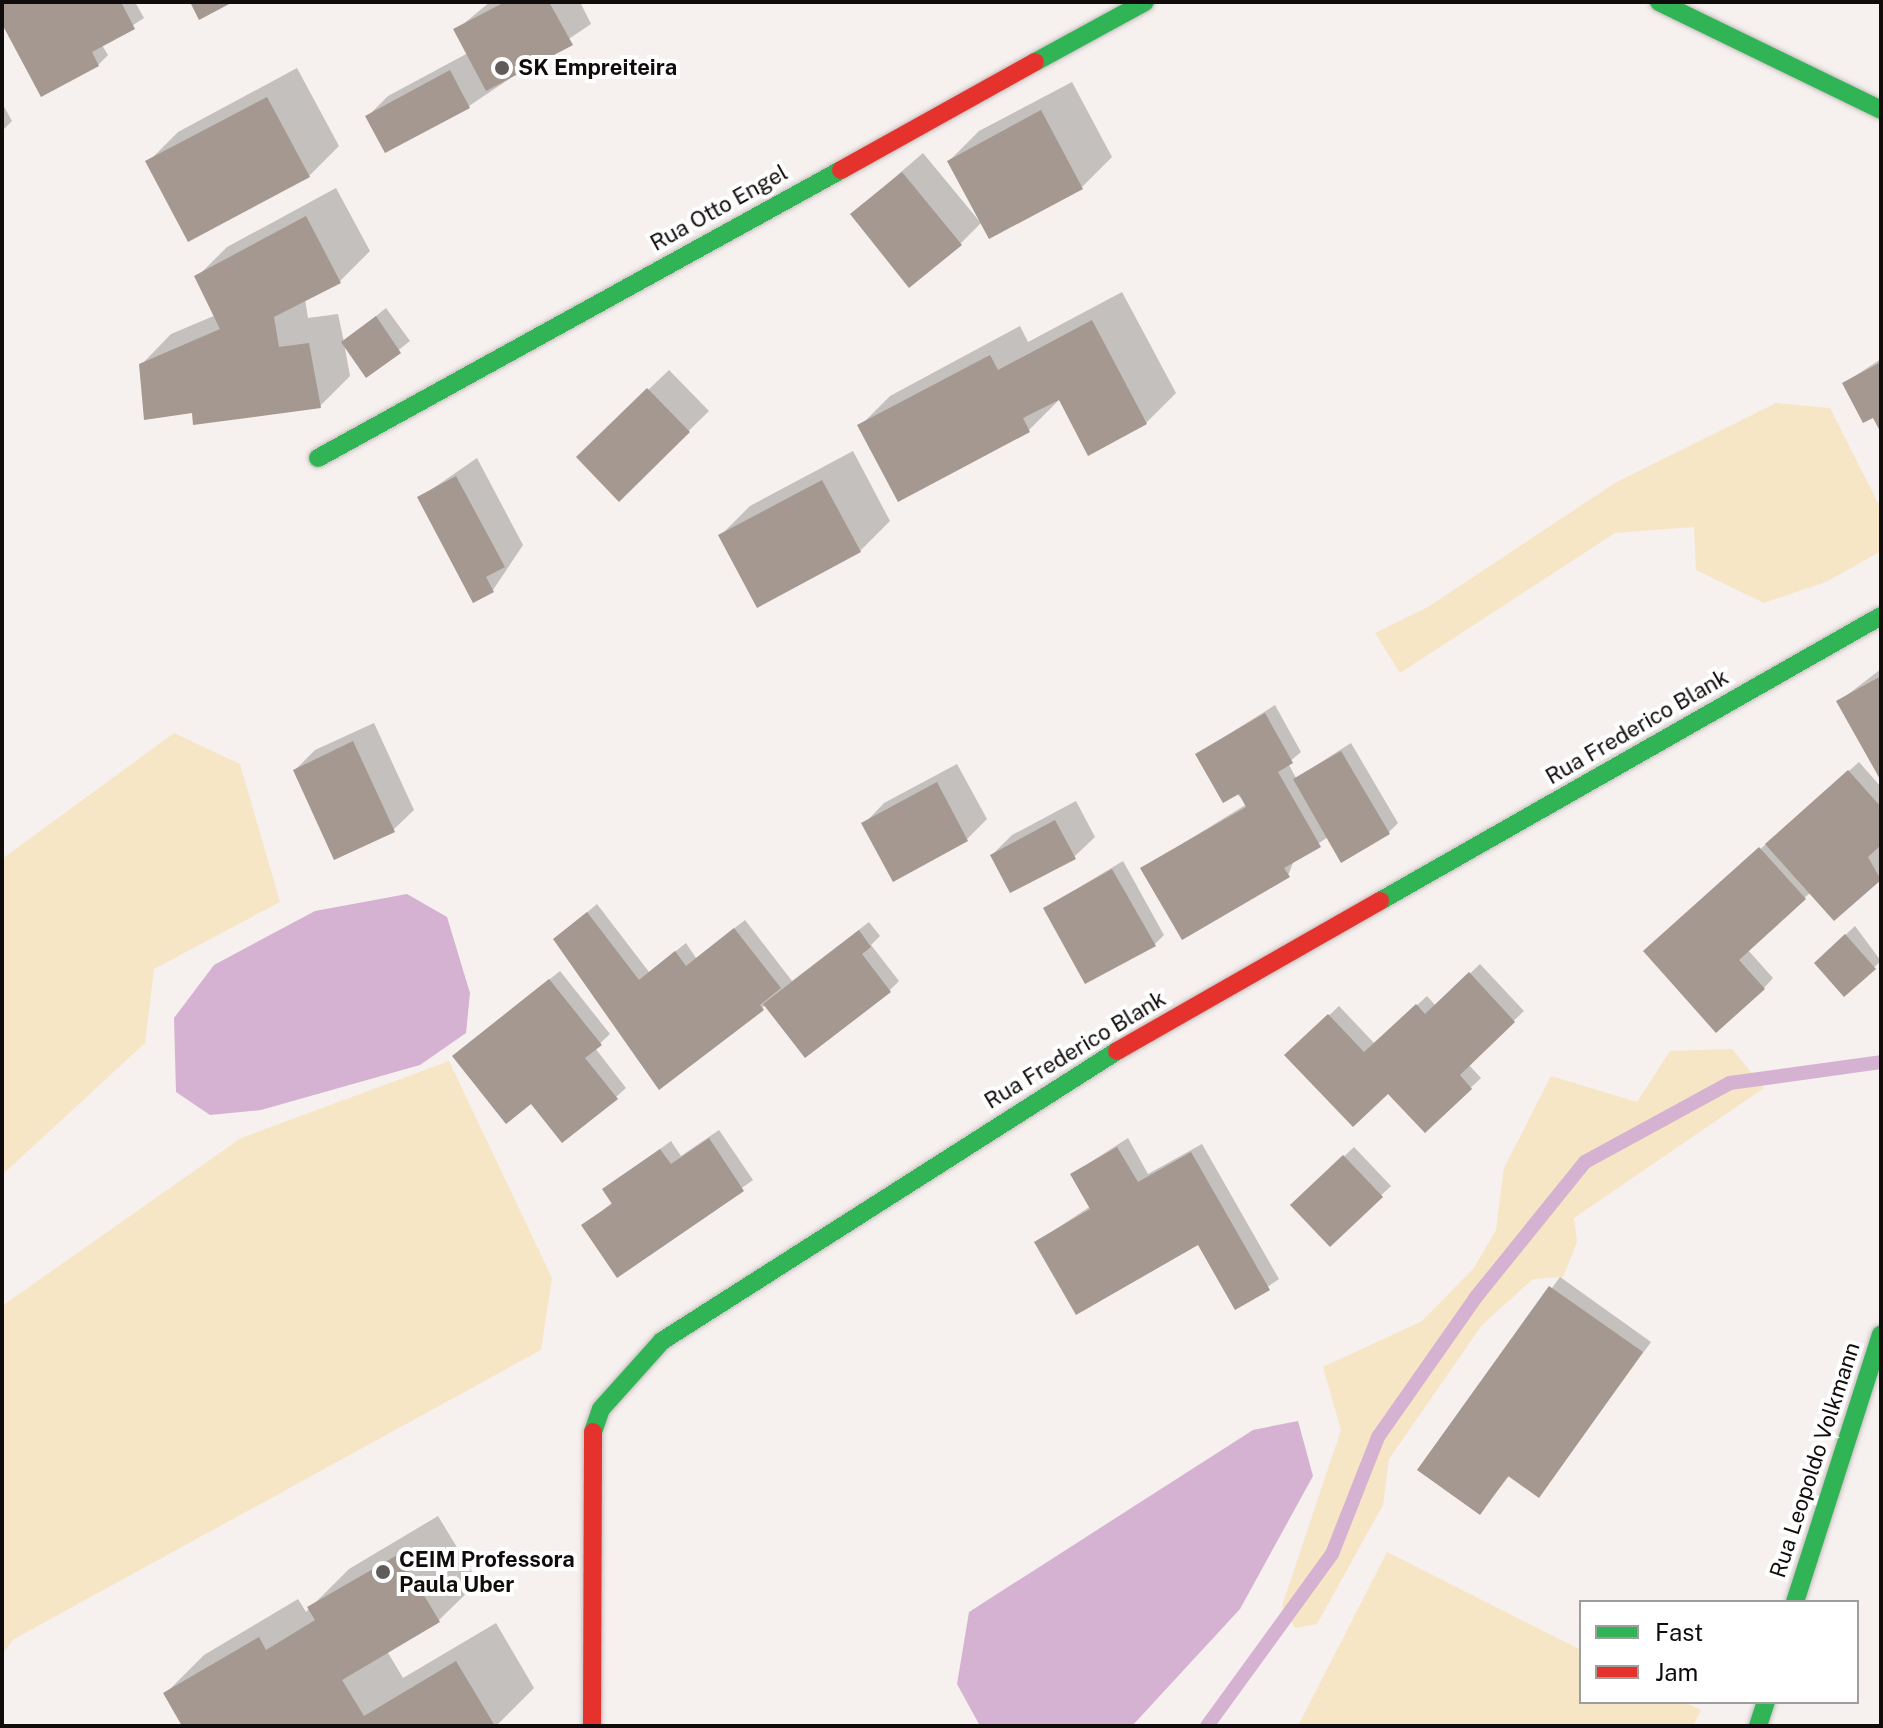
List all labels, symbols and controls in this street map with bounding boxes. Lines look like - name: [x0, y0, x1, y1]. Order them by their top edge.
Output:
- place label: SK Empreiteira: [518, 55, 677, 81]
- marker: SK Empreiteira: [493, 59, 511, 77]
- street label: Rua Otto Engel: [646, 159, 792, 257]
- street label: Rua Frederico Blank: [1541, 664, 1733, 790]
- street label: Rua Frederico Blank: [980, 985, 1170, 1115]
- street label: Rua Leopoldo Volkmann: [1764, 1339, 1866, 1581]
- place label: CEIM Professora Paula Uber: [399, 1546, 575, 1598]
- marker: CEIM Professora Paula Uber: [374, 1563, 392, 1581]
- legend: [1579, 1600, 1859, 1704]
- text: Fast: [1655, 1618, 1703, 1646]
- text: Jam: [1655, 1658, 1698, 1686]

